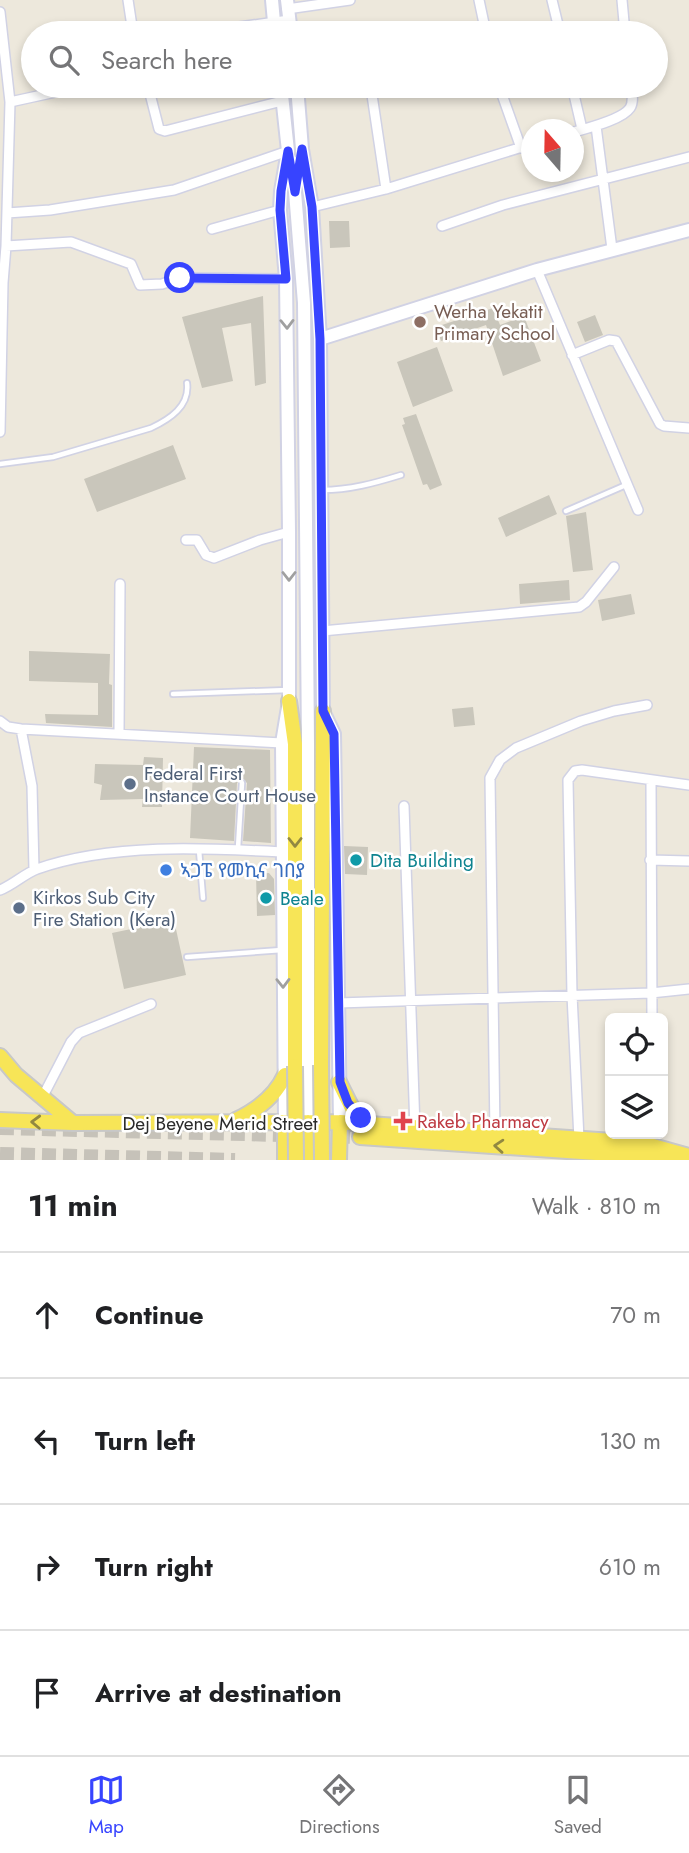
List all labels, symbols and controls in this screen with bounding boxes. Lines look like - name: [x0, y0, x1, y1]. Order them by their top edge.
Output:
- search box: [21, 21, 668, 98]
- icon: search: [45, 41, 83, 79]
- text: Search here: [101, 41, 233, 79]
- north arrow: [521, 119, 584, 182]
- route start: [164, 262, 195, 293]
- place label: Werha Yekatit Primary School: [434, 298, 555, 347]
- marker: Werha Yekatit Primary School: [412, 314, 428, 330]
- one-way arrow: [280, 319, 295, 330]
- one-way arrow: [281, 571, 297, 582]
- place label: Federal First Instance Court House: [144, 760, 316, 809]
- marker: Federal First Instance Court House: [122, 776, 138, 792]
- one-way arrow: [287, 837, 303, 848]
- place label: Dita Building: [370, 847, 474, 874]
- marker: Dita Building: [348, 852, 364, 868]
- place label: ኣጋፔ የመኪና ገበያ: [180, 857, 305, 884]
- marker: ኣጋፔ የመኪና ገበያ: [158, 862, 174, 878]
- place label: Kirkos Sub City Fire Station (Kera): [33, 884, 176, 933]
- place label: Beale: [280, 885, 324, 912]
- marker: Beale: [258, 890, 274, 906]
- marker: Kirkos Sub City Fire Station (Kera): [11, 900, 27, 916]
- one-way arrow: [275, 978, 291, 988]
- map controls: [605, 1013, 668, 1139]
- button: locate: [605, 1013, 668, 1076]
- button: layers: [605, 1076, 668, 1139]
- route end: [345, 1102, 376, 1133]
- place label: Rakeb Pharmacy: [417, 1108, 549, 1135]
- street label: Dej Beyene Merid Street: [122, 1110, 318, 1137]
- marker: Rakeb Pharmacy: [395, 1113, 411, 1129]
- one-way arrow: [30, 1114, 41, 1129]
- one-way arrow: [493, 1139, 504, 1154]
- text: 11 min: [28, 1184, 118, 1227]
- text: Walk · 810 m: [532, 1189, 661, 1223]
- icon: ahead: [28, 1296, 66, 1334]
- text: Continue: [95, 1296, 204, 1334]
- text: 70 m: [610, 1298, 661, 1332]
- icon: left: [28, 1422, 66, 1460]
- text: Turn left: [95, 1422, 195, 1460]
- text: 130 m: [599, 1424, 661, 1458]
- icon: right: [28, 1548, 66, 1586]
- text: Turn right: [95, 1548, 213, 1586]
- text: 610 m: [599, 1550, 661, 1584]
- icon: arrive: [28, 1674, 66, 1712]
- text: Arrive at destination: [95, 1674, 342, 1712]
- tab: Map: [87, 1771, 125, 1840]
- tab: Directions: [299, 1771, 380, 1840]
- tab: Saved: [554, 1771, 602, 1840]

